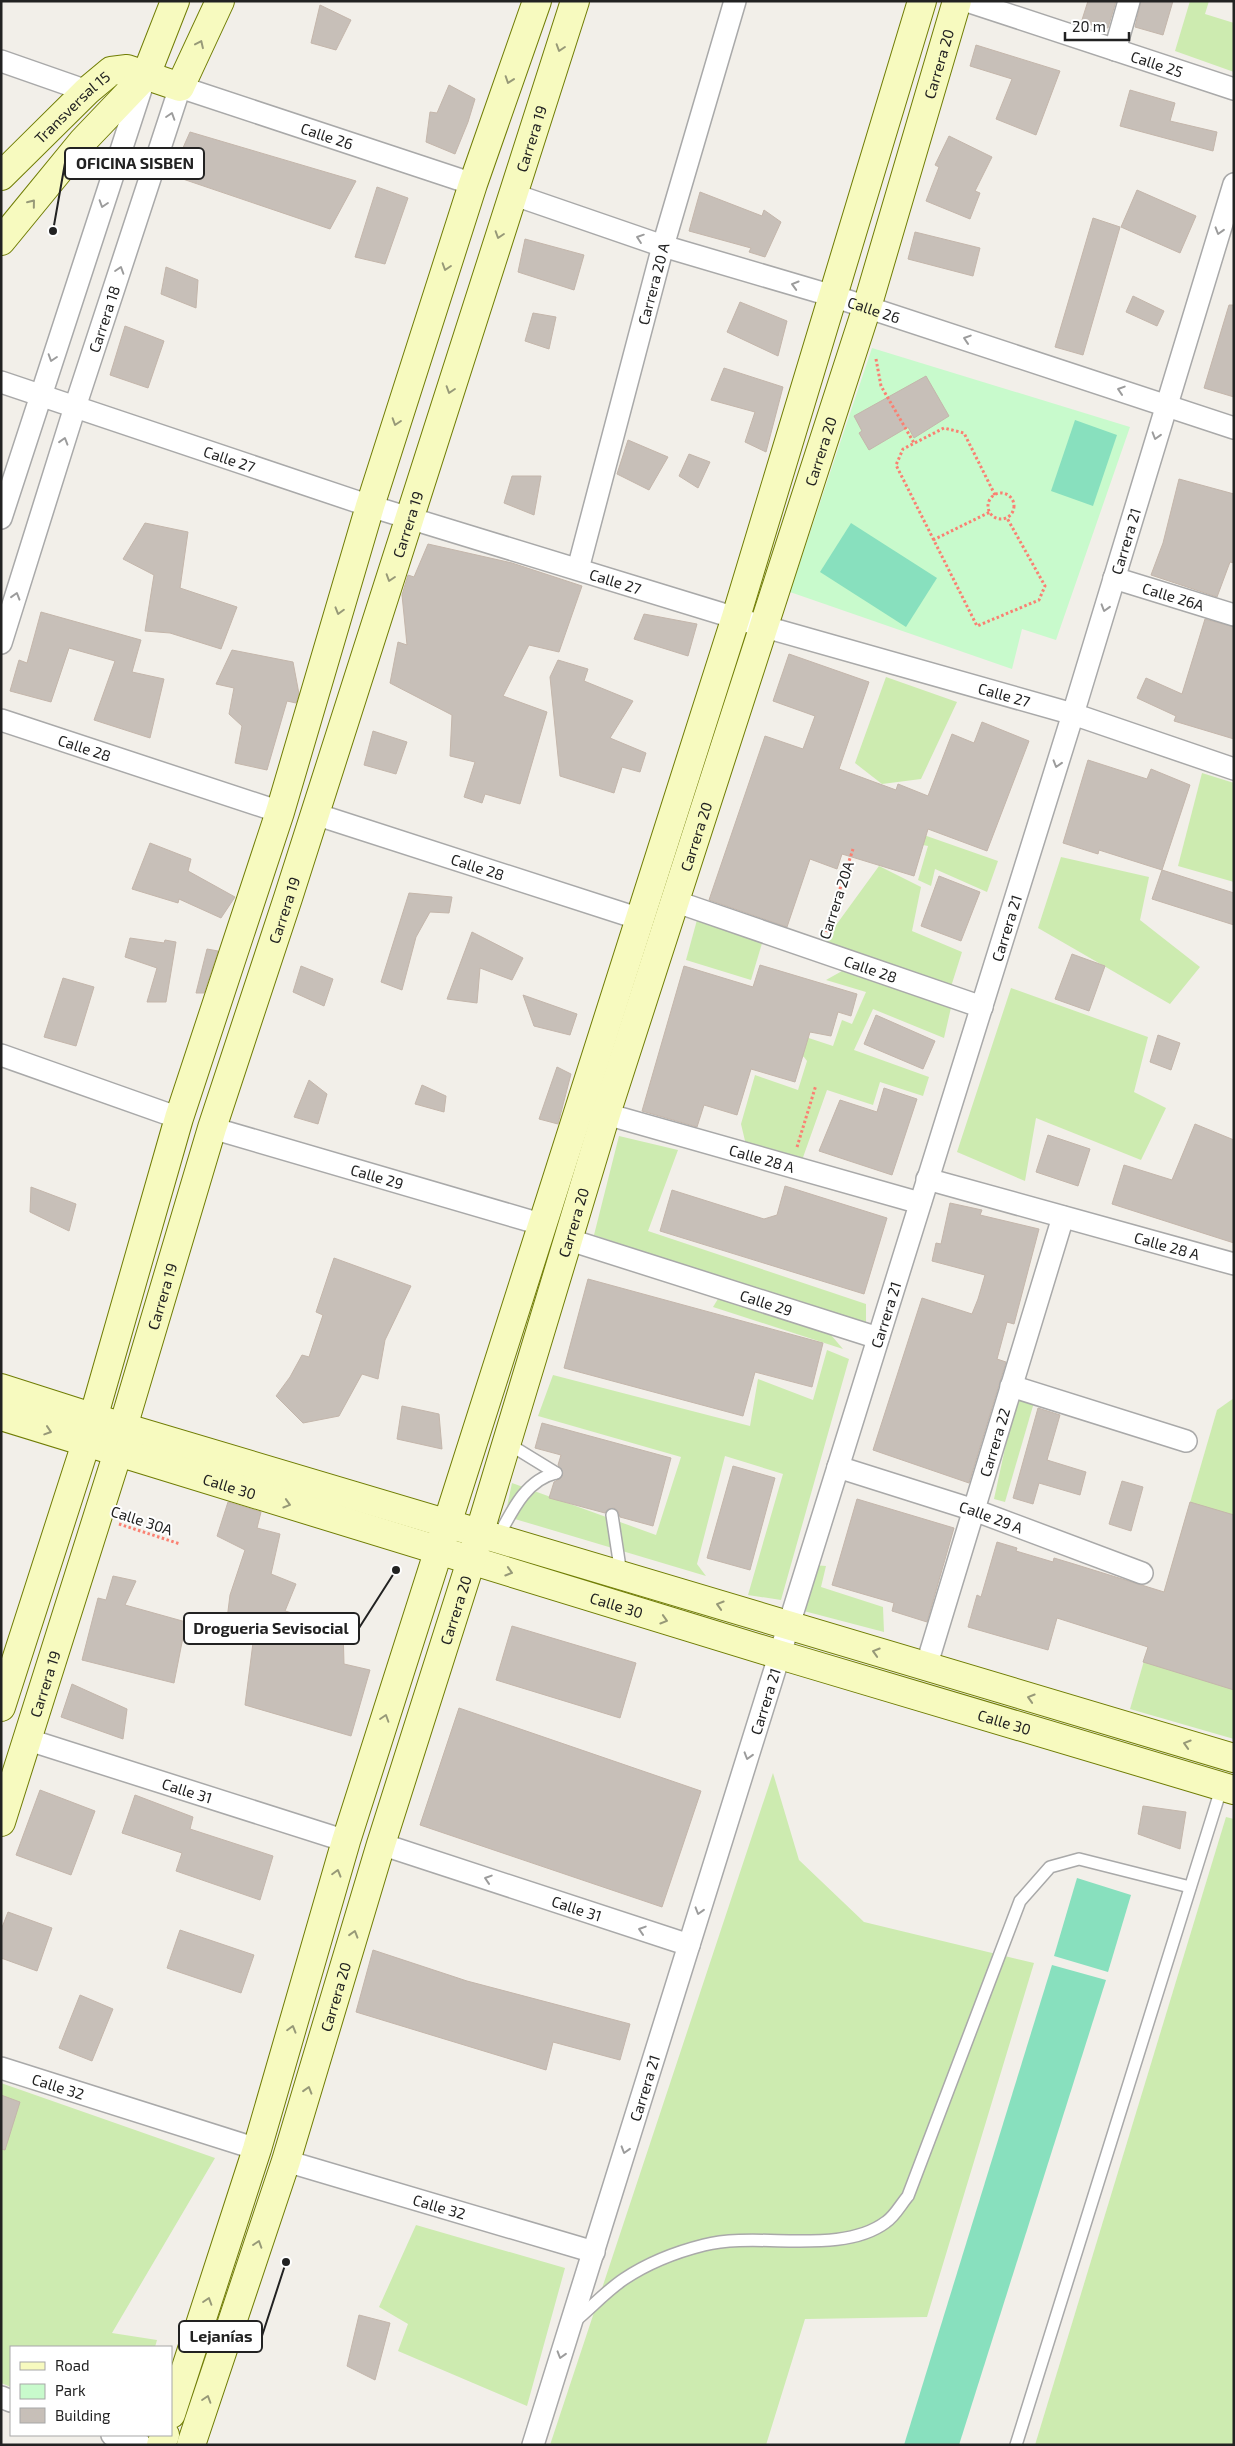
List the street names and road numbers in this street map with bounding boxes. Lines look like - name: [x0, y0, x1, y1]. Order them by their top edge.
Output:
- street label: Carrera 20: [920, 27, 957, 101]
- street label: Calle 25: [1129, 47, 1185, 81]
- street label: Transversal 15: [31, 67, 113, 147]
- street label: Carrera 19: [512, 103, 550, 174]
- street label: Calle 26: [298, 119, 356, 153]
- street label: Carrera 20 A: [634, 240, 673, 327]
- street label: Carrera 18: [85, 283, 123, 355]
- street label: Calle 26: [845, 292, 902, 326]
- street label: Carrera 20: [801, 414, 840, 488]
- street label: Calle 27: [201, 442, 258, 476]
- street label: Carrera 19: [388, 489, 427, 560]
- street label: Carrera 21: [1107, 506, 1144, 577]
- street label: Calle 27: [587, 565, 644, 598]
- street label: Calle 26A: [1140, 578, 1207, 614]
- street label: Calle 27: [976, 679, 1033, 711]
- street label: Calle 28: [56, 730, 113, 765]
- street label: Carrera 20: [676, 800, 715, 873]
- street label: Calle 28: [449, 850, 507, 884]
- street label: Carrera 20A: [815, 858, 857, 941]
- street label: Carrera 19: [265, 875, 303, 946]
- street label: Carrera 21: [987, 893, 1025, 964]
- street label: Calle 28: [842, 951, 899, 986]
- street label: Calle 28 A: [727, 1140, 797, 1176]
- street label: Calle 29: [349, 1160, 406, 1192]
- street label: Carrera 20: [554, 1185, 592, 1259]
- street label: Calle 28 A: [1132, 1228, 1202, 1263]
- street label: Carrera 19: [143, 1261, 180, 1332]
- street label: Carrera 21: [867, 1279, 904, 1350]
- street label: Calle 29: [738, 1286, 795, 1319]
- street label: Carrera 22: [975, 1406, 1013, 1479]
- street label: Calle 30: [201, 1469, 258, 1503]
- street label: Calle 29 A: [957, 1497, 1026, 1537]
- street label: Calle 30A: [109, 1502, 176, 1539]
- street label: Carrera 20: [436, 1573, 475, 1647]
- street label: Calle 30: [588, 1588, 645, 1621]
- street label: Carrera 19: [26, 1648, 64, 1719]
- street label: Carrera 21: [746, 1666, 784, 1737]
- street label: Calle 30: [976, 1705, 1033, 1738]
- street label: Calle 31: [160, 1774, 214, 1807]
- street label: Calle 31: [549, 1892, 604, 1925]
- street label: Carrera 20: [316, 1960, 354, 2034]
- street label: Carrera 21: [626, 2052, 663, 2123]
- street label: Calle 32: [30, 2069, 87, 2103]
- street label: Calle 32: [411, 2190, 468, 2223]

